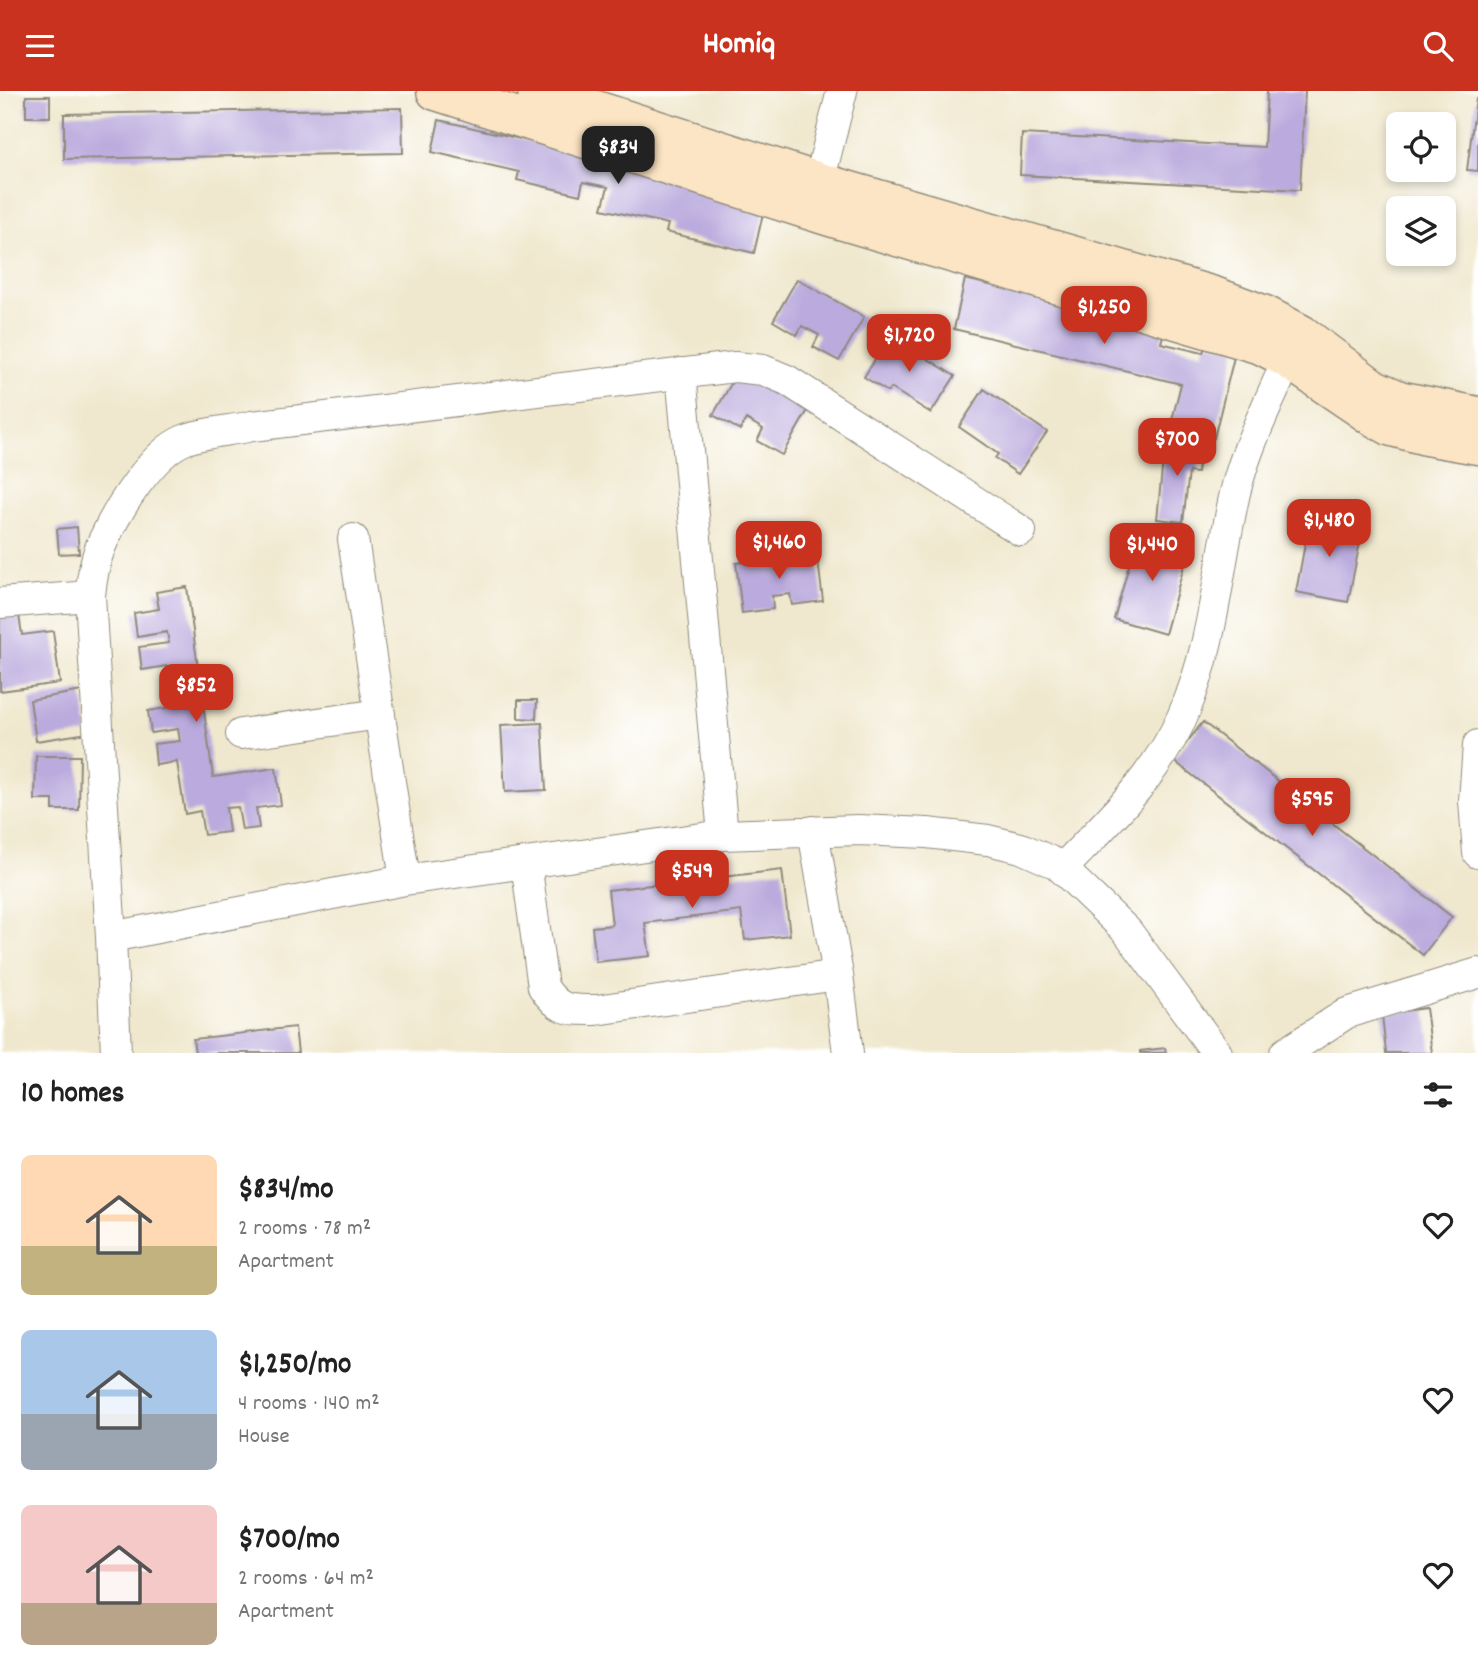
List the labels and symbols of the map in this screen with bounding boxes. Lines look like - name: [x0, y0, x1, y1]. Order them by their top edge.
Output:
- pin: $834: [577, 127, 659, 186]
- pin: $1,250: [1047, 287, 1161, 346]
- pin: $1,720: [852, 315, 966, 374]
- pin: $700: [1136, 419, 1218, 478]
- pin: $1,480: [1272, 499, 1386, 559]
- pin: $1,460: [722, 521, 836, 581]
- pin: $1,440: [1095, 524, 1209, 583]
- pin: $852: [155, 665, 237, 724]
- pin: $595: [1271, 779, 1353, 838]
- pin: $549: [651, 851, 733, 910]

